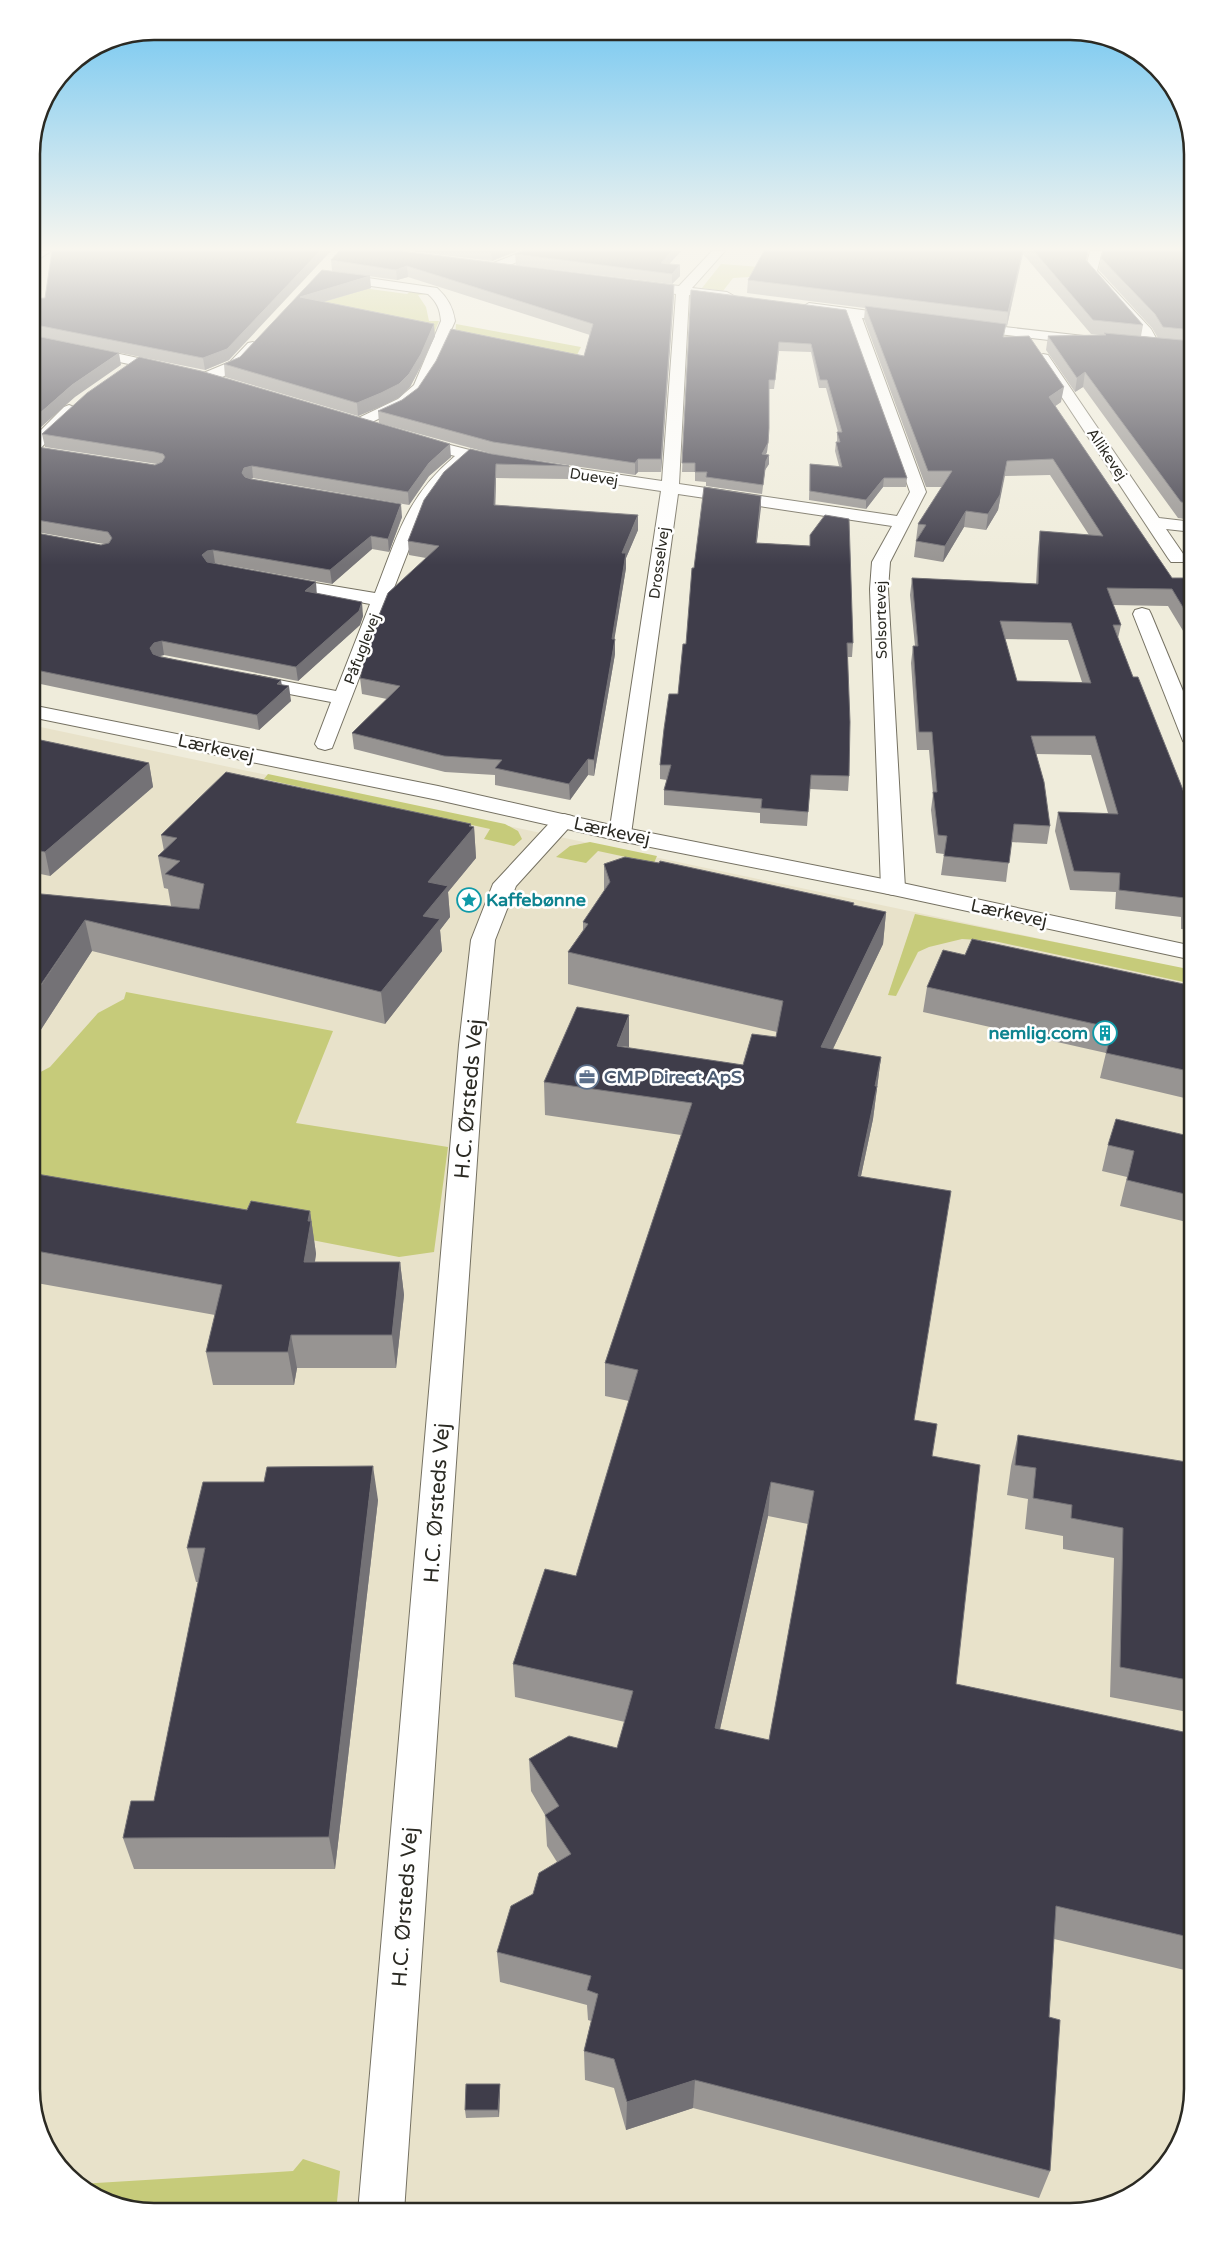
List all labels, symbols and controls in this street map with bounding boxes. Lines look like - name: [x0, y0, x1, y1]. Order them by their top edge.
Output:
- street label: Allikevej: [1083, 425, 1131, 483]
- street label: Duevej: [568, 464, 620, 490]
- street label: Drosselvej: [645, 526, 673, 600]
- street label: Solsortevej: [871, 581, 891, 659]
- street label: Påfuglevej: [340, 611, 384, 687]
- street label: Lærkevej: [176, 729, 256, 767]
- street label: Lærkevej: [572, 812, 652, 850]
- place icon: Kaffebønne: [456, 887, 482, 913]
- place label: Kaffebønne: [486, 889, 586, 911]
- street label: Lærkevej: [969, 894, 1049, 932]
- street label: H.C. Ørsteds Vej: [450, 1018, 488, 1180]
- building icon: nemlig.com: [1092, 1020, 1118, 1046]
- place label: nemlig.com: [989, 1022, 1088, 1044]
- office icon: CMP Direct ApS: [574, 1064, 600, 1090]
- place label: CMP Direct ApS: [604, 1066, 742, 1088]
- street label: H.C. Ørsteds Vej: [419, 1422, 455, 1584]
- street label: H.C. Ørsteds Vej: [387, 1826, 423, 1988]

